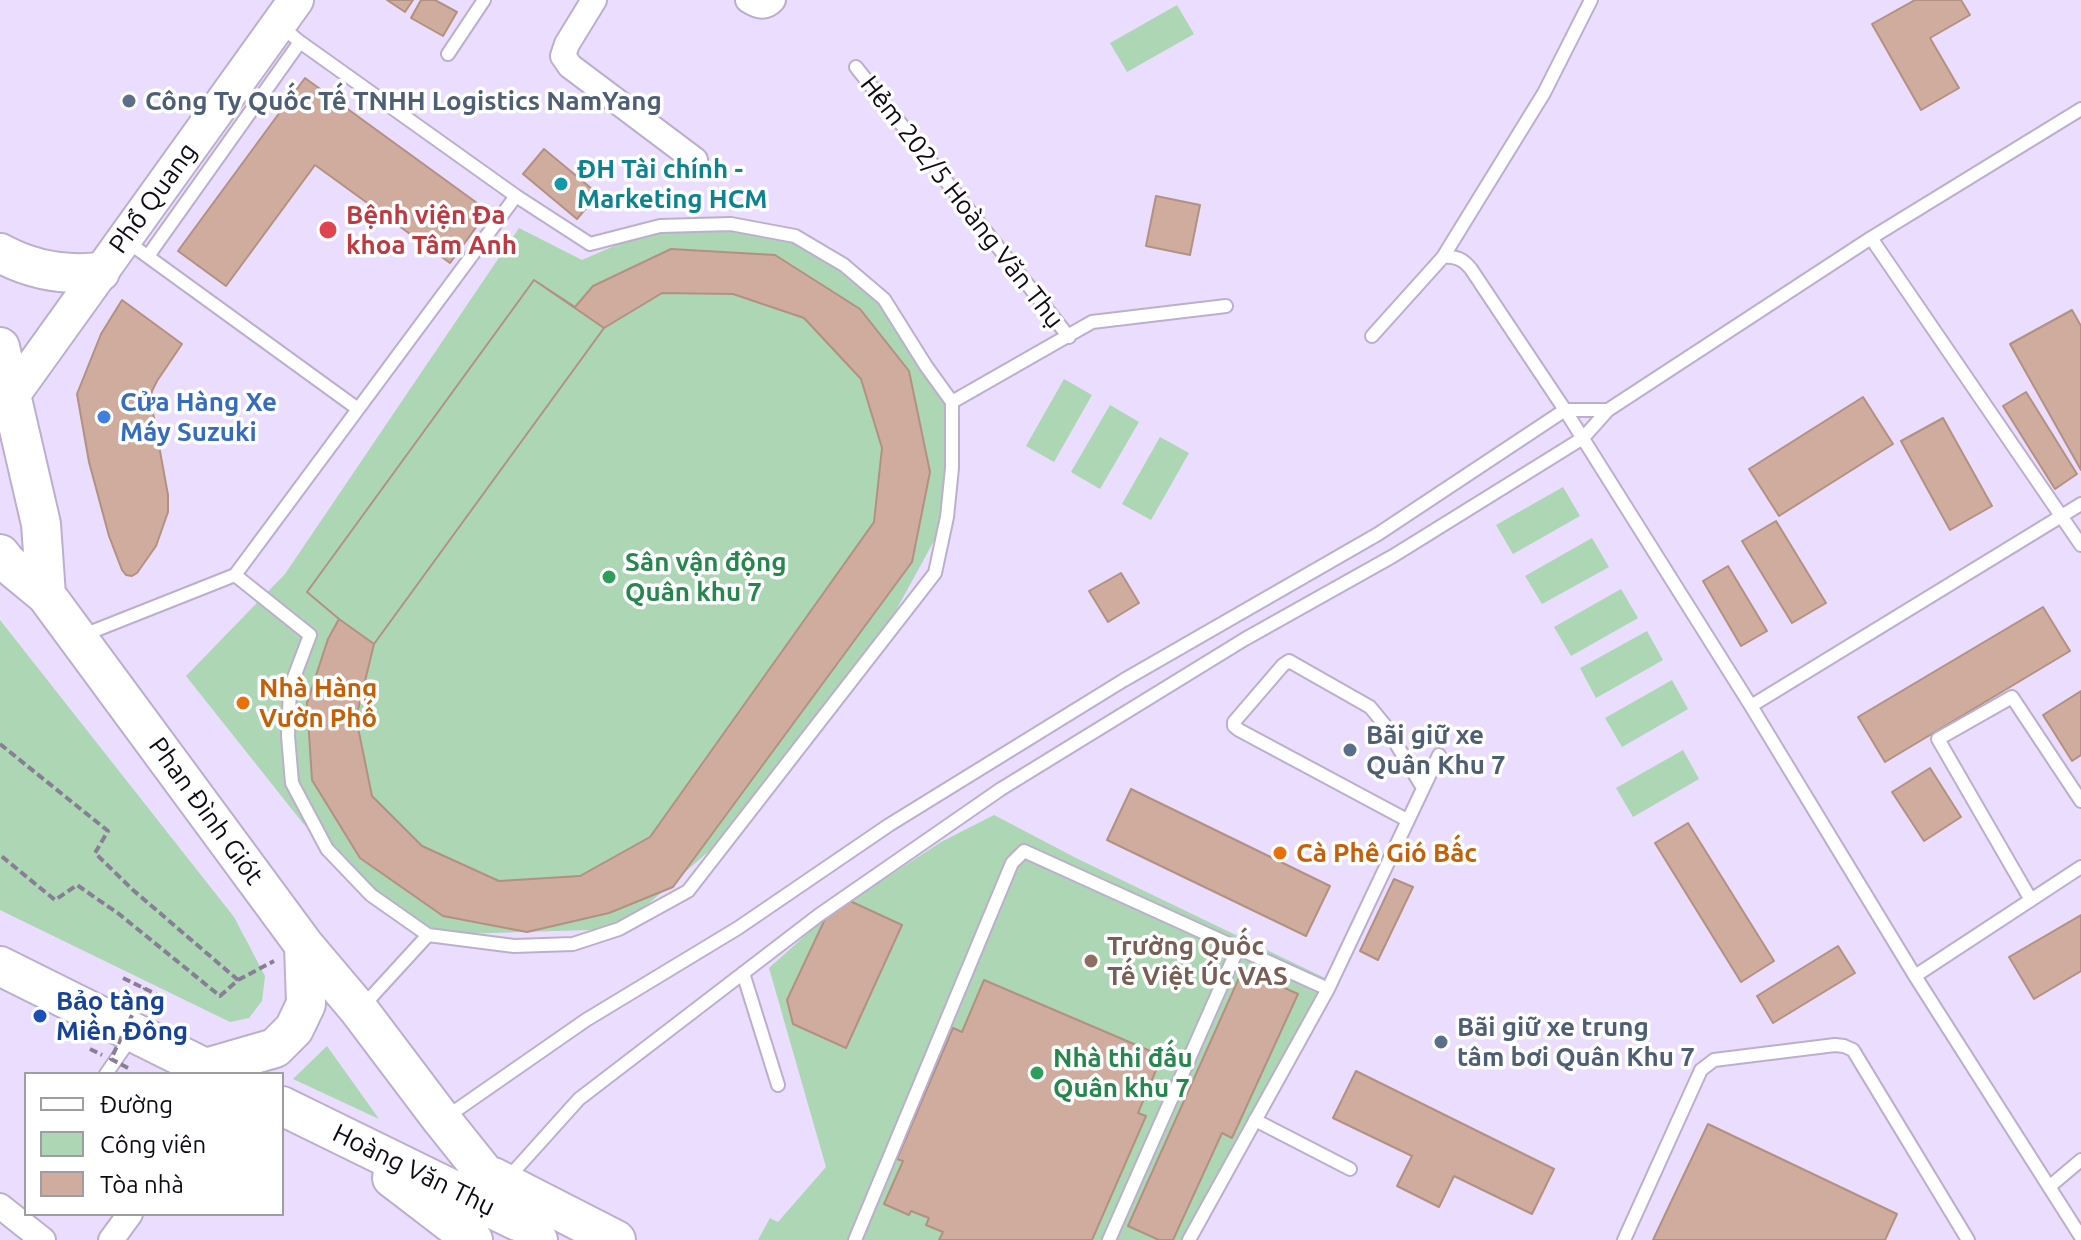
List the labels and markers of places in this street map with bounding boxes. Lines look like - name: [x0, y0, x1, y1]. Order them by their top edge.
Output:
- place label: Công Ty Quốc Tế TNHH Logistics NamYang: [145, 85, 662, 117]
- marker: Công Ty Quốc Tế TNHH Logistics NamYang: [120, 92, 138, 110]
- place label: ĐH Tài chính - Marketing HCM: [577, 153, 767, 214]
- marker: ĐH Tài chính - Marketing HCM: [552, 175, 570, 193]
- place label: Bệnh viện Đa khoa Tâm Anh: [346, 199, 517, 260]
- marker: Bệnh viện Đa khoa Tâm Anh: [317, 219, 339, 241]
- place label: Cửa Hàng Xe Máy Suzuki: [120, 386, 277, 448]
- marker: Cửa Hàng Xe Máy Suzuki: [95, 408, 113, 426]
- place label: Sân vận động Quân khu 7: [625, 546, 786, 608]
- marker: Sân vận động Quân khu 7: [600, 568, 618, 586]
- place label: Nhà Hàng Vườn Phố: [259, 672, 377, 734]
- marker: Nhà Hàng Vườn Phố: [234, 694, 252, 712]
- place label: Bãi giữ xe Quân Khu 7: [1366, 719, 1506, 780]
- marker: Bãi giữ xe Quân Khu 7: [1341, 741, 1359, 759]
- place label: Cà Phê Gió Bấc: [1296, 837, 1477, 869]
- marker: Cà Phê Gió Bấc: [1271, 844, 1289, 862]
- place label: Trường Quốc Tế Việt Úc VAS: [1107, 930, 1288, 992]
- marker: Trường Quốc Tế Việt Úc VAS: [1082, 952, 1100, 970]
- place label: Bảo tàng Miền Đông: [56, 985, 188, 1046]
- marker: Bảo tàng Miền Đông: [31, 1007, 49, 1025]
- place label: Bãi giữ xe trung tâm bơi Quân Khu 7: [1457, 1011, 1695, 1072]
- marker: Bãi giữ xe trung tâm bơi Quân Khu 7: [1432, 1033, 1450, 1051]
- place label: Nhà thi đấu Quân khu 7: [1053, 1042, 1193, 1104]
- marker: Nhà thi đấu Quân khu 7: [1028, 1064, 1046, 1082]

